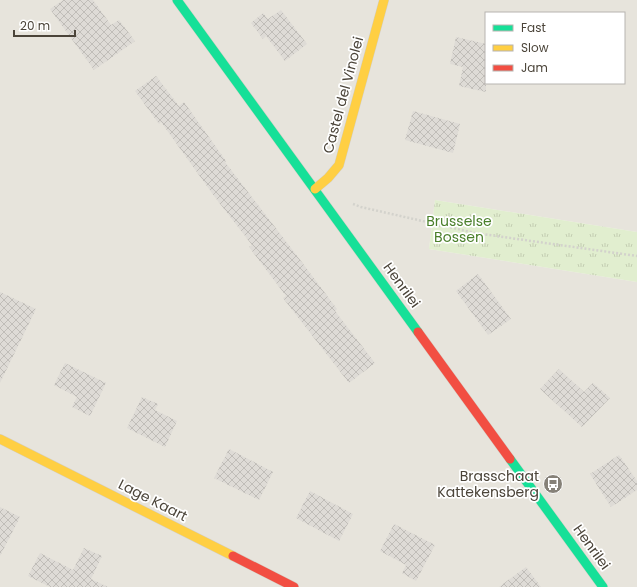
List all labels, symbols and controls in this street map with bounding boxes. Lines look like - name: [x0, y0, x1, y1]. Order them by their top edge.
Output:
- scale bar: [14, 12, 75, 38]
- legend: [485, 12, 625, 84]
- text: 20 m: [20, 17, 50, 34]
- text: Fast: [521, 19, 546, 36]
- street label: Castel del Vinolei: [318, 34, 368, 156]
- text: Slow: [521, 39, 549, 56]
- text: Jam: [521, 59, 548, 76]
- park label: Brusselse Bossen: [426, 211, 492, 247]
- street label: Henrilei: [379, 258, 425, 312]
- place label: Brasschaat Kattekensberg: [437, 466, 539, 502]
- bus stop icon: Brasschaat Kattekensberg: [542, 473, 564, 495]
- street label: Lage Kaart: [115, 474, 191, 526]
- street label: Henrilei: [569, 520, 615, 574]

